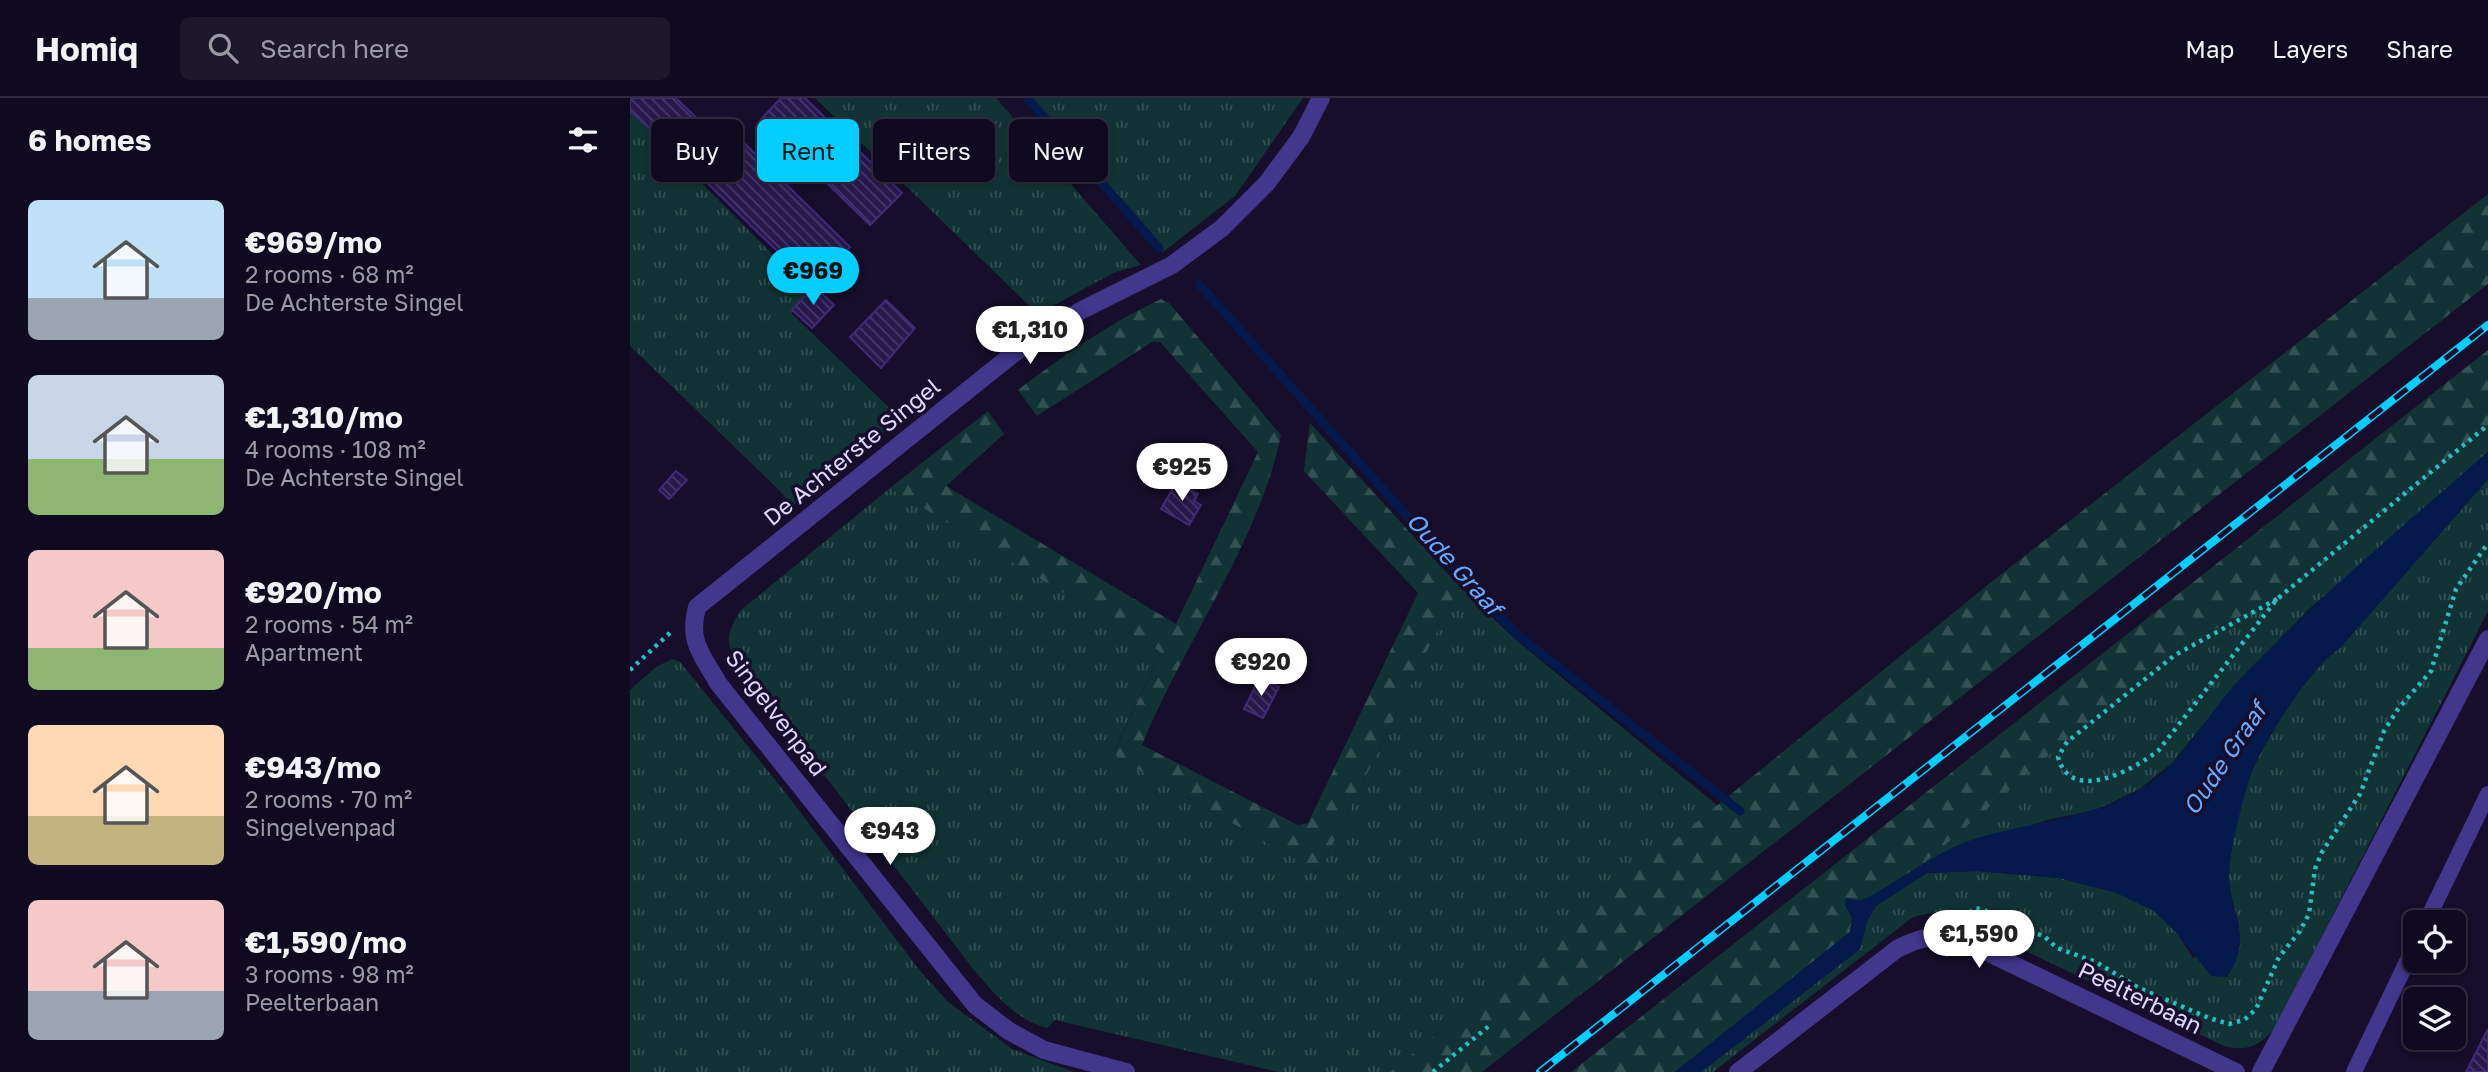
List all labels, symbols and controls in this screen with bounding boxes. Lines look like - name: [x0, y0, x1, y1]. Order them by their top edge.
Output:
- search box: [180, 17, 670, 80]
- text: Homiq: [35, 29, 138, 68]
- icon: search: [204, 29, 242, 67]
- text: Search here: [260, 33, 409, 64]
- text: Map: [2185, 34, 2234, 63]
- text: Layers: [2272, 34, 2348, 63]
- text: Share: [2386, 34, 2453, 63]
- chip: Buy: [651, 119, 743, 182]
- chip: Rent: [757, 119, 859, 182]
- chip: Filters: [873, 119, 995, 182]
- chip: New: [1009, 119, 1108, 182]
- icon: filters: [564, 121, 602, 159]
- text: 6 homes: [28, 122, 151, 158]
- text: €969/mo: [245, 224, 382, 260]
- icon: home: [84, 228, 168, 312]
- pin: €969: [772, 248, 854, 307]
- text: €969: [783, 256, 843, 284]
- text: 2 rooms · 68 m²: [245, 260, 414, 288]
- text: De Achterste Singel: [245, 288, 464, 316]
- pin: €1,310: [973, 306, 1087, 366]
- text: €1,310: [992, 315, 1068, 343]
- street label: De Achterste Singel: [758, 372, 945, 531]
- text: €1,310/mo: [245, 399, 403, 435]
- icon: home: [84, 403, 168, 487]
- text: 4 rooms · 108 m²: [245, 435, 426, 463]
- pin: €925: [1141, 444, 1223, 503]
- text: €925: [1153, 452, 1211, 480]
- text: De Achterste Singel: [245, 463, 464, 491]
- water label: Oude Graaf: [1401, 505, 1512, 624]
- text: €920/mo: [245, 574, 382, 610]
- icon: home: [84, 578, 168, 662]
- text: 2 rooms · 54 m²: [245, 610, 413, 638]
- text: Apartment: [245, 638, 363, 666]
- pin: €920: [1220, 638, 1302, 698]
- street label: Singelvenpad: [720, 644, 833, 781]
- text: €920: [1231, 647, 1291, 675]
- water label: Oude Graaf: [2176, 693, 2274, 820]
- text: €943/mo: [245, 749, 381, 785]
- icon: home: [84, 753, 168, 837]
- text: 2 rooms · 70 m²: [245, 785, 412, 813]
- pin: €943: [849, 808, 931, 867]
- text: Singelvenpad: [245, 813, 396, 841]
- text: €943: [860, 816, 920, 844]
- pin: €1,590: [1922, 910, 2036, 970]
- map controls: [2403, 910, 2466, 1050]
- button: locate: [2403, 910, 2466, 973]
- text: €1,590: [1939, 919, 2019, 947]
- text: €1,590/mo: [245, 924, 407, 960]
- icon: home: [84, 928, 168, 1012]
- street label: Peelterbaan: [2074, 955, 2207, 1039]
- text: 3 rooms · 98 m²: [245, 960, 414, 988]
- button: layers: [2403, 987, 2466, 1050]
- text: Peelterbaan: [245, 988, 379, 1016]

